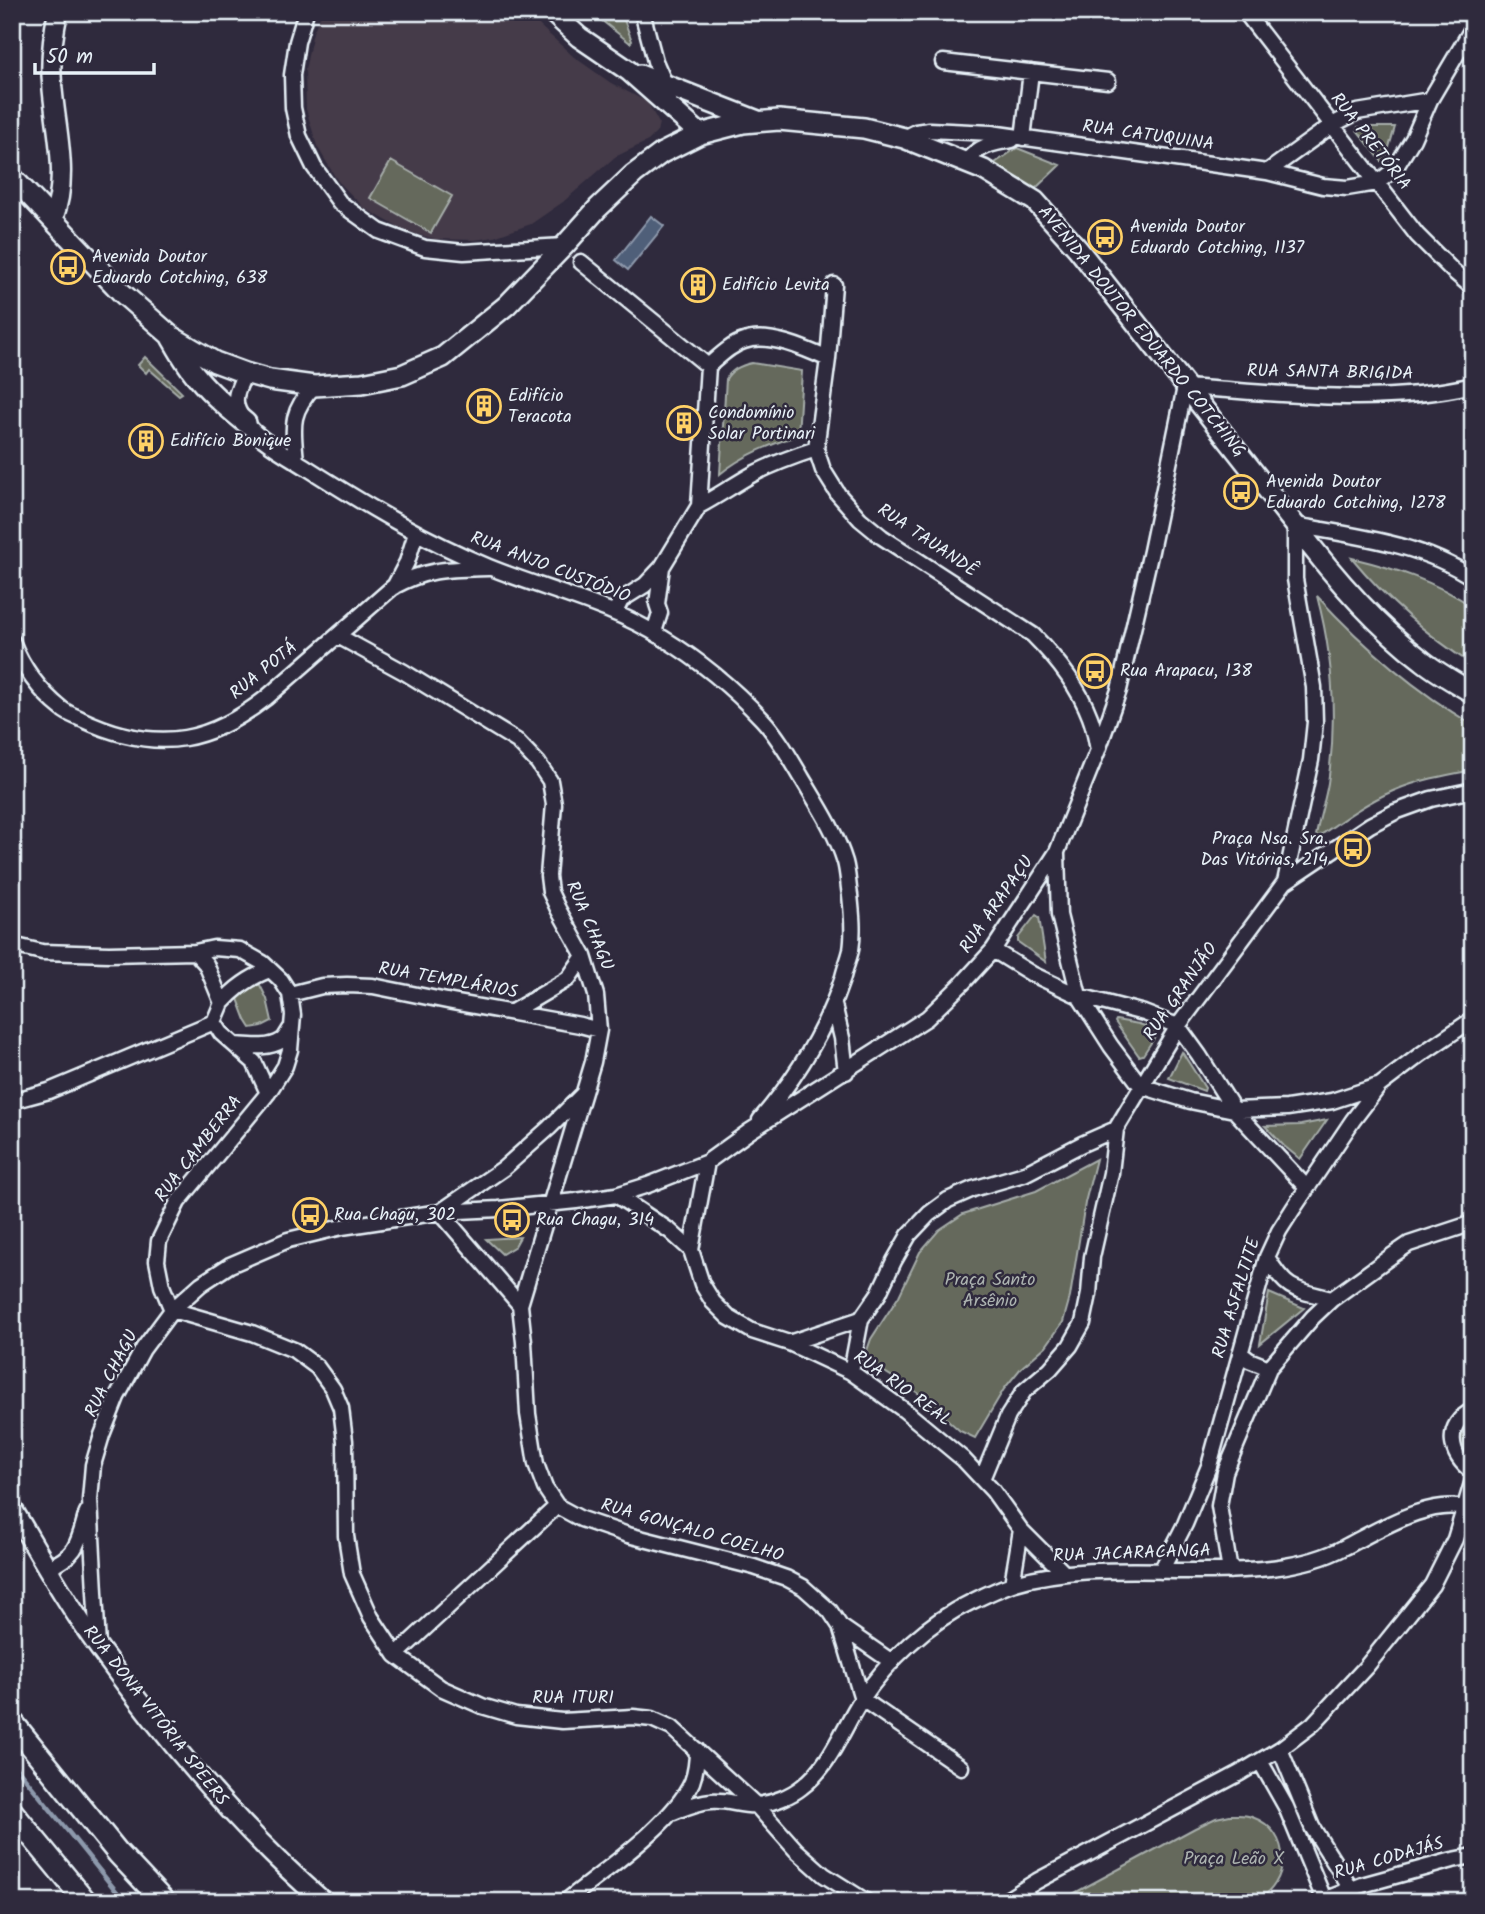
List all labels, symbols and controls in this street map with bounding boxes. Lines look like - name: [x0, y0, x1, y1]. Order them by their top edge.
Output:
- scale bar: [35, 32, 154, 76]
- text: 50 m: [46, 41, 93, 74]
- street label: RUA PRETÓRIA: [1322, 87, 1418, 197]
- street label: RUA CATUQUINA: [1080, 112, 1216, 160]
- street label: AVENIDA DOUTOR EDUARDO COTCHING: [1030, 199, 1252, 465]
- place label: Avenida Doutor Eduardo Cotching, 1137: [1130, 213, 1305, 263]
- bus stop icon: Avenida Doutor Eduardo Cotching, 1137: [1086, 218, 1124, 256]
- place label: Avenida Doutor Eduardo Cotching, 638: [92, 243, 268, 293]
- bus stop icon: Avenida Doutor Eduardo Cotching, 638: [49, 248, 87, 286]
- building icon: Edifício Levita: [679, 266, 717, 304]
- place label: Edifício Levita: [722, 271, 830, 300]
- street label: RUA SANTA BRIGIDA: [1246, 357, 1414, 389]
- place label: Edifício Teracota: [508, 382, 572, 432]
- building icon: Edifício Teracota: [465, 387, 503, 425]
- place label: Condomínio Solar Portinari: [708, 399, 816, 449]
- building icon: Condomínio Solar Portinari: [665, 404, 703, 442]
- building icon: Edifício Bonique: [127, 422, 165, 460]
- place label: Edifício Bonique: [170, 427, 291, 456]
- place label: Avenida Doutor Eduardo Cotching, 1278: [1266, 468, 1446, 518]
- bus stop icon: Avenida Doutor Eduardo Cotching, 1278: [1222, 473, 1260, 511]
- street label: RUA TAUANDÊ: [871, 497, 984, 586]
- street label: RUA ANJO CUSTÓDIO: [466, 524, 634, 612]
- street label: RUA POTÁ: [223, 634, 305, 708]
- bus stop icon: Rua Arapacu, 138: [1076, 652, 1114, 690]
- place label: Rua Arapacu, 138: [1120, 657, 1252, 686]
- place label: Praça Nsa. Sra. Das Vitórias, 214: [1200, 825, 1328, 875]
- bus stop icon: Praça Nsa. Sra. Das Vitórias, 214: [1334, 830, 1372, 868]
- street label: RUA ARAPAÇU: [952, 850, 1042, 960]
- street label: RUA CHAGU: [557, 877, 621, 976]
- street label: RUA GRANJÃO: [1136, 937, 1226, 1047]
- street label: RUA TEMPLÁRIOS: [376, 954, 520, 1008]
- street label: RUA CAMBERRA: [148, 1089, 250, 1209]
- bus stop icon: Rua Chagu, 302: [291, 1196, 329, 1234]
- place label: Rua Chagu, 302: [334, 1201, 456, 1230]
- bus stop icon: Rua Chagu, 314: [493, 1201, 531, 1239]
- place label: Rua Chagu, 314: [536, 1206, 654, 1235]
- street label: RUA ASFALTITE: [1205, 1233, 1269, 1362]
- park label: Praça Santo Arsênio: [945, 1266, 1035, 1316]
- street label: RUA CHAGU: [78, 1325, 147, 1423]
- street label: RUA RIO REAL: [847, 1343, 957, 1435]
- street label: RUA GONÇALO COELHO: [597, 1491, 787, 1571]
- street label: RUA JACARACANGA: [1053, 1537, 1211, 1571]
- street label: RUA DONA VITÓRIA SPEERS: [75, 1619, 235, 1813]
- street label: RUA ITURI: [532, 1684, 614, 1713]
- street label: RUA CODAJÁS: [1331, 1829, 1448, 1888]
- park label: Praça Leão X: [1184, 1845, 1285, 1874]

